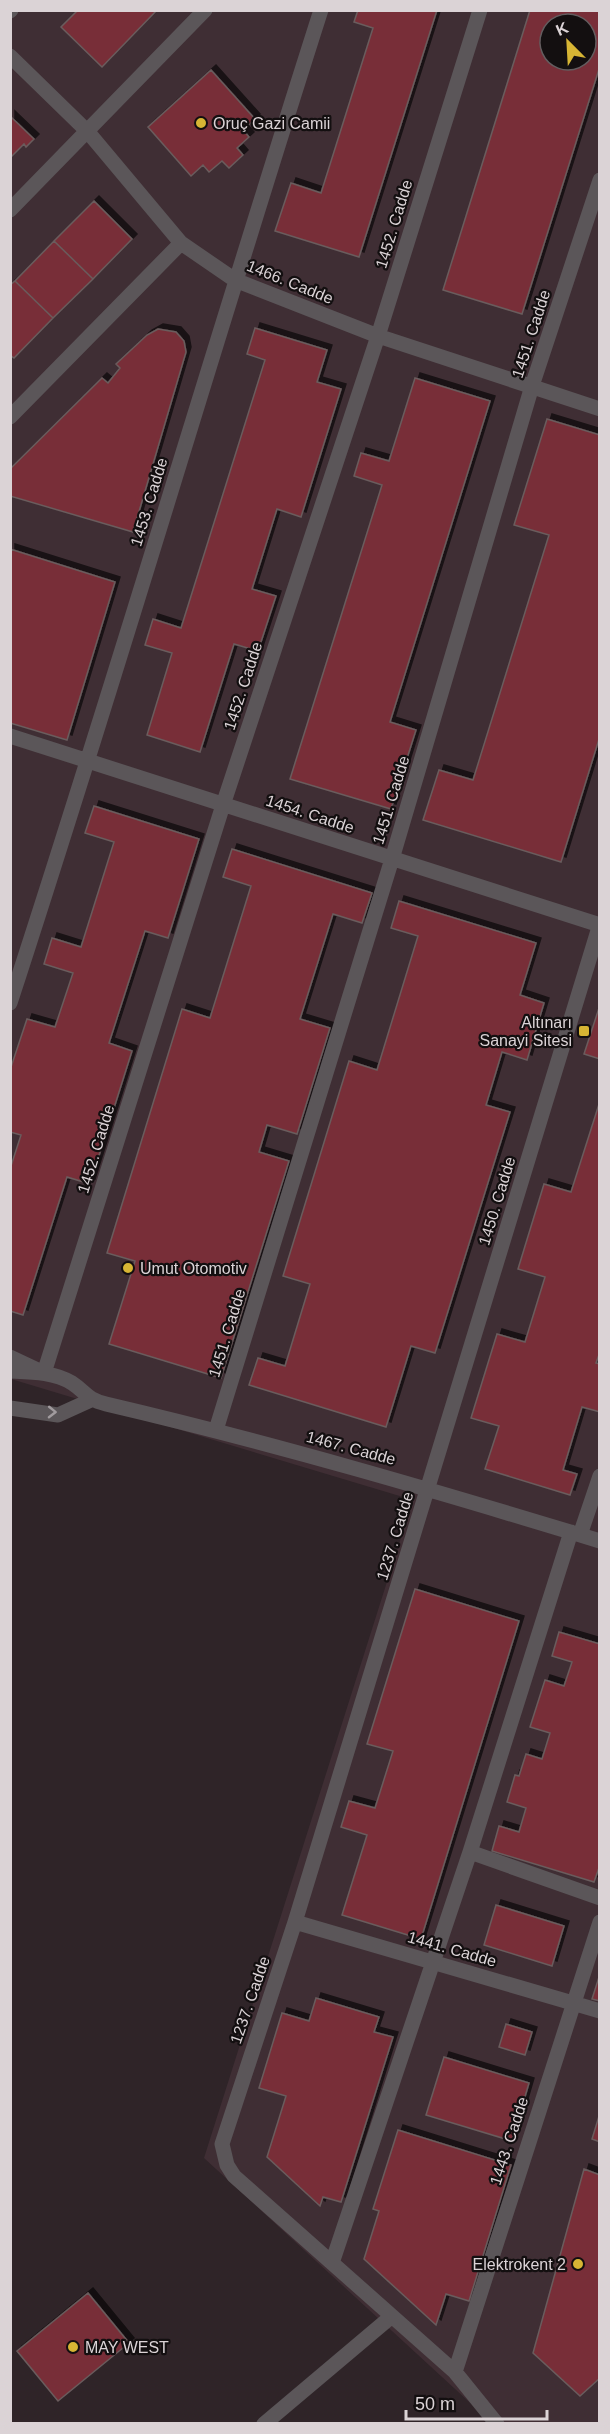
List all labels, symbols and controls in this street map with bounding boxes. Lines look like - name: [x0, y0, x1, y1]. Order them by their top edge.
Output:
- north arrow: [538, 12, 598, 72]
- text: K: [553, 18, 571, 39]
- place label: Oruç Gazi Camii: [213, 115, 330, 132]
- marker: Oruç Gazi Camii: [194, 116, 208, 130]
- street label: 1452. Cadde: [372, 178, 416, 270]
- street label: 1466. Cadde: [244, 257, 336, 307]
- street label: 1451. Cadde: [509, 288, 553, 380]
- street label: 1453. Cadde: [127, 456, 171, 548]
- street label: 1452. Cadde: [221, 640, 265, 732]
- street label: 1451. Cadde: [369, 754, 413, 846]
- street label: 1454. Cadde: [264, 792, 356, 836]
- place label: Altınarı Sanayi Sitesi: [480, 1014, 572, 1049]
- marker: Altınarı Sanayi Sitesi: [577, 1024, 591, 1038]
- street label: 1452. Cadde: [74, 1103, 118, 1195]
- street label: 1450. Cadde: [475, 1155, 519, 1247]
- place label: Umut Otomotiv: [140, 1260, 247, 1277]
- marker: Umut Otomotiv: [121, 1261, 135, 1275]
- street label: 1451. Cadde: [205, 1287, 249, 1379]
- one-way arrow: [48, 1406, 57, 1419]
- street label: 1467. Cadde: [305, 1428, 398, 1468]
- street label: 1237. Cadde: [373, 1490, 417, 1582]
- street label: 1441. Cadde: [406, 1928, 498, 1970]
- street label: 1237. Cadde: [227, 1954, 273, 2046]
- street label: 1443. Cadde: [487, 2095, 531, 2187]
- place label: Elektrokent 2: [473, 2256, 566, 2273]
- marker: Elektrokent 2: [571, 2257, 585, 2271]
- place label: MAY WEST: [85, 2339, 169, 2356]
- marker: MAY WEST: [66, 2340, 80, 2354]
- scale bar: [406, 2383, 547, 2421]
- text: 50 m: [415, 2394, 455, 2414]

